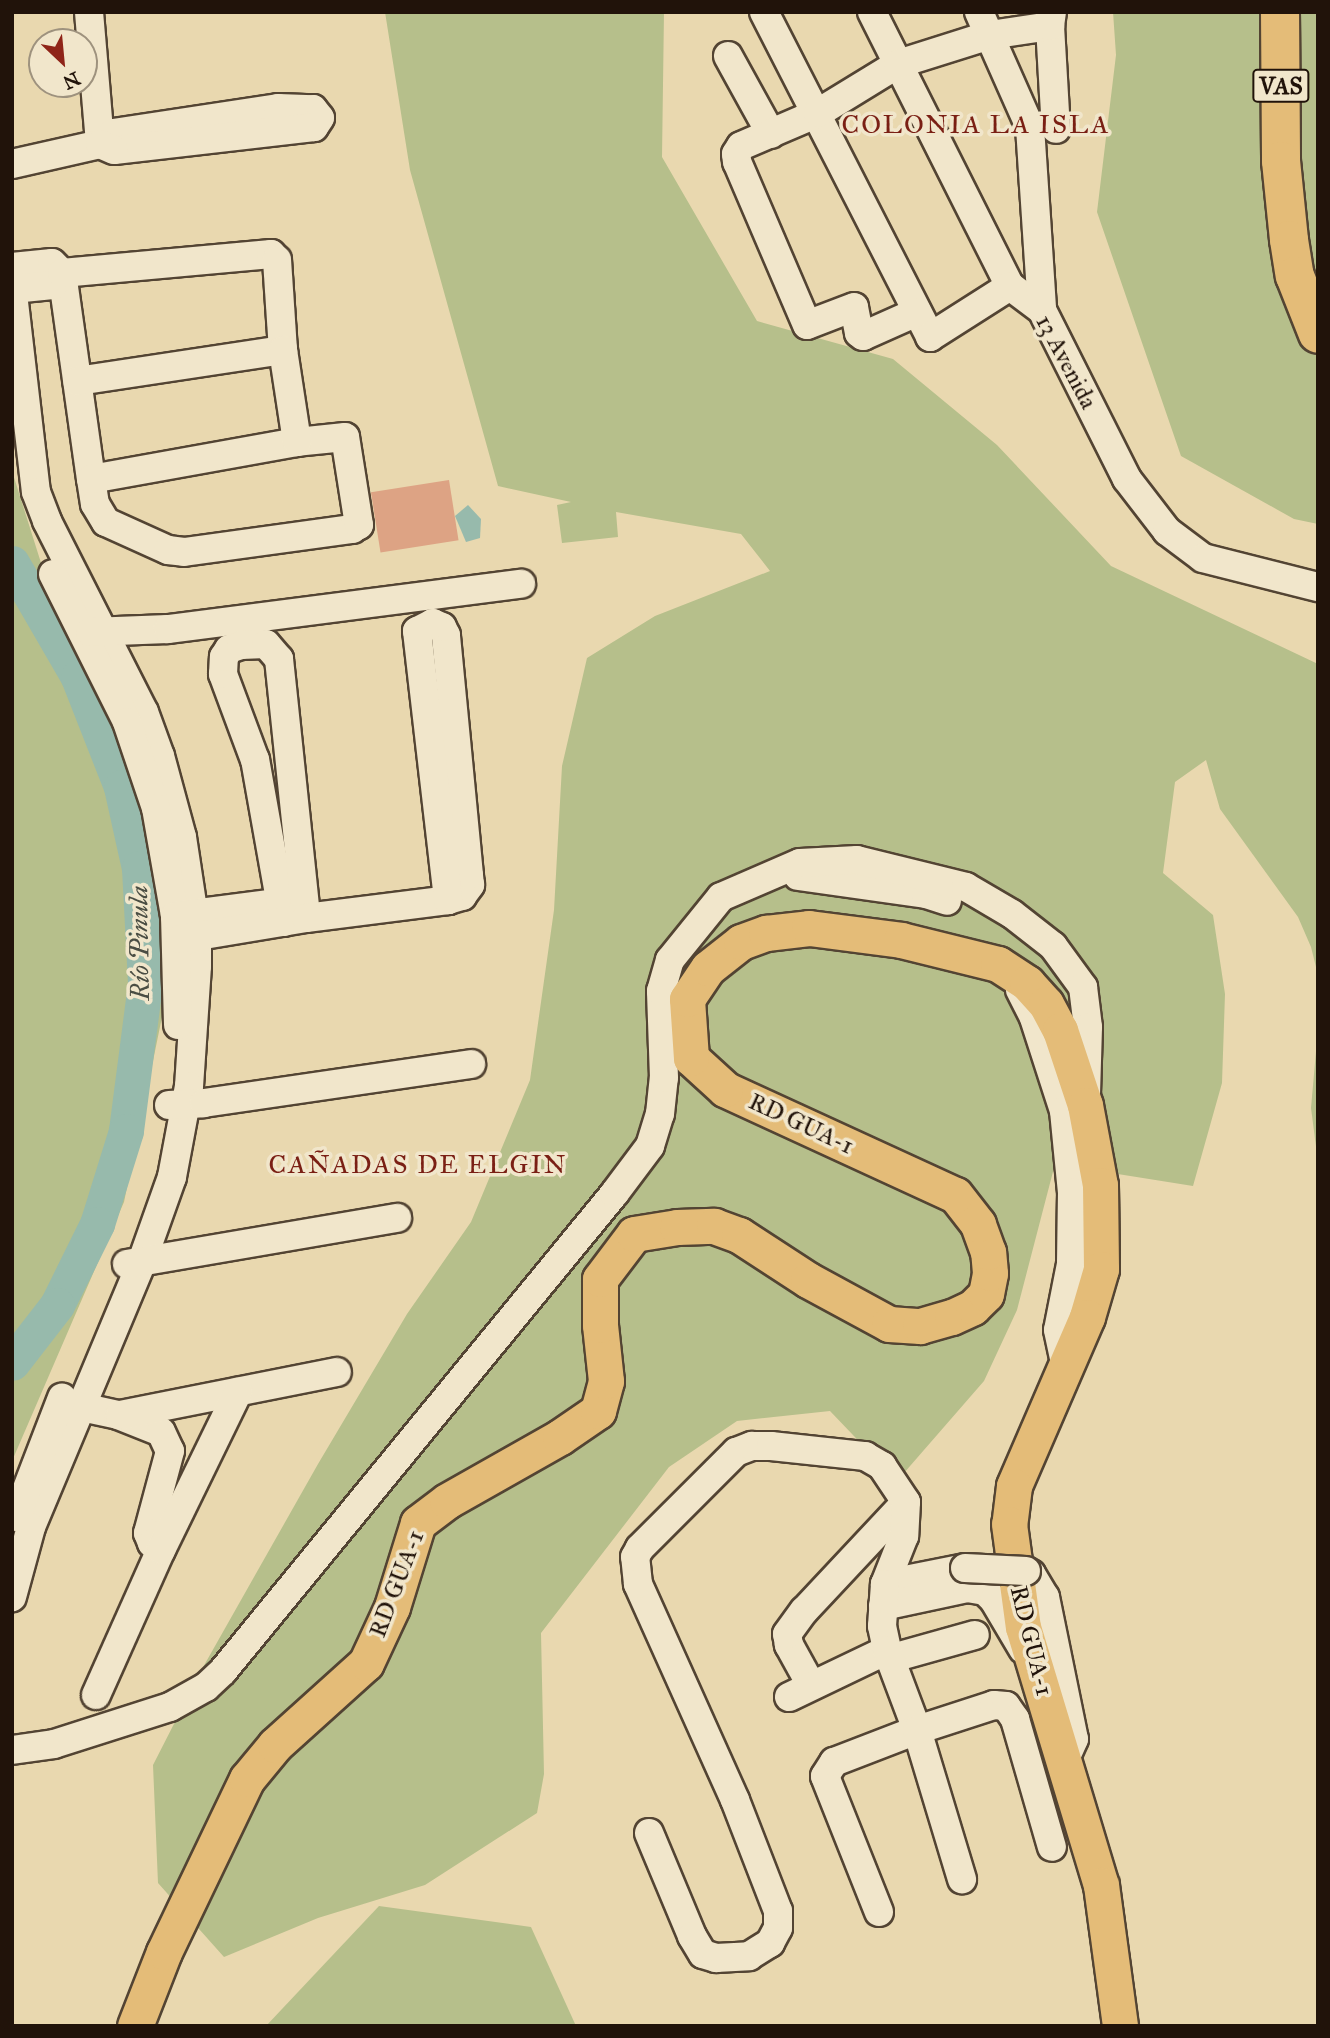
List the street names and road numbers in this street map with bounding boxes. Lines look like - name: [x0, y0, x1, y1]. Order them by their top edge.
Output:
- road number: VAS: [1251, 66, 1311, 106]
- street label: 13 Avenida: [1029, 310, 1103, 414]
- street label: RD GUA-1: [744, 1087, 858, 1161]
- street label: RD GUA-1: [363, 1526, 431, 1642]
- street label: RD GUA-1: [1003, 1583, 1059, 1699]

